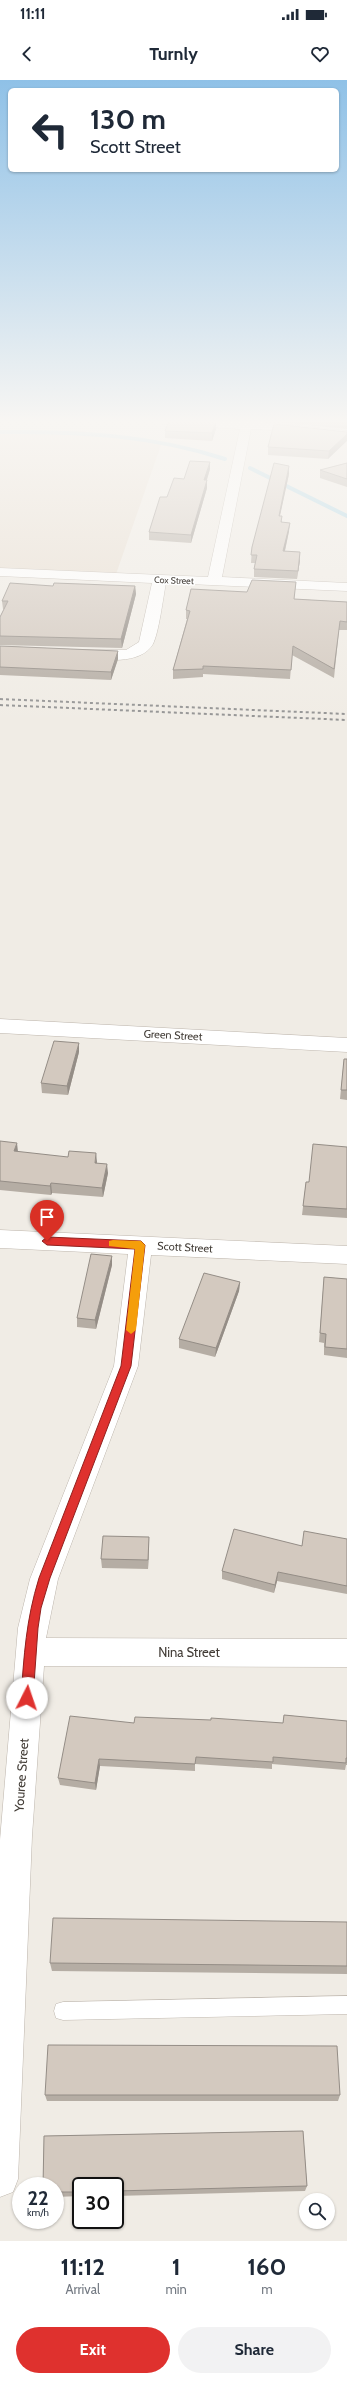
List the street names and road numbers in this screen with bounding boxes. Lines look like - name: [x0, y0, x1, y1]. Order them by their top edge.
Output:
- street label: Cox Street: [154, 574, 194, 586]
- street label: Green Street: [143, 1026, 203, 1044]
- street label: Scott Street: [157, 1239, 213, 1255]
- street label: Nina Street: [158, 1644, 220, 1660]
- street label: Youree Street: [10, 1737, 32, 1813]

